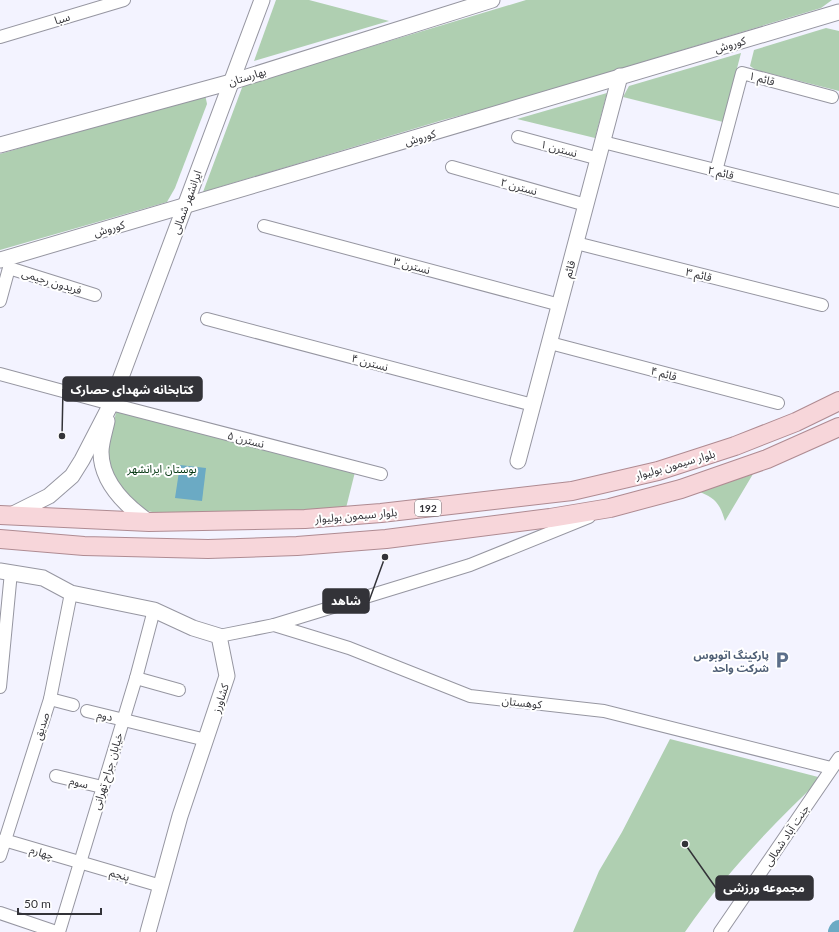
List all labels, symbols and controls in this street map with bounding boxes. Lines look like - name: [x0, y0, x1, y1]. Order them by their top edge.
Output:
- street label: سبا: [53, 9, 72, 27]
- street label: کوروش: [713, 33, 748, 56]
- street label: بهارستان: [226, 64, 268, 89]
- street label: قائم ۱: [747, 68, 776, 91]
- street label: کوروش: [403, 126, 438, 149]
- street label: نسترن ۱: [539, 137, 579, 160]
- street label: قائم ۲: [706, 163, 735, 184]
- street label: ایرانشهر شمالی: [168, 168, 205, 236]
- street label: نسترن ۲: [499, 175, 539, 198]
- street label: کوروش: [92, 217, 127, 240]
- street label: نسترن ۳: [392, 254, 432, 277]
- street label: قائم: [560, 259, 580, 280]
- street label: قائم ۳: [684, 265, 713, 286]
- street label: فریدون رحیمی: [20, 266, 84, 297]
- street label: نسترن ۴: [350, 351, 390, 374]
- street label: قائم ۴: [649, 363, 678, 386]
- callout: کتابخانه شهدای حصارک: [63, 377, 202, 401]
- text: کتابخانه شهدای حصارک: [71, 382, 194, 397]
- street label: نسترن ۵: [226, 428, 266, 451]
- street label: بلوار سیمون بولیوار: [633, 446, 717, 483]
- park label: بوستان ایرانشهر: [126, 462, 197, 476]
- road number: 192: [415, 500, 441, 516]
- street label: بلوار سیمون بولیوار: [313, 505, 398, 526]
- callout: شاهد: [323, 589, 369, 613]
- text: شاهد: [331, 593, 361, 608]
- place label: پارکینگ اتوبوس شرکت واحد: [694, 648, 769, 675]
- parking icon: پارکینگ اتوبوس شرکت واحد: [772, 650, 792, 670]
- street label: کشاورز: [209, 681, 232, 716]
- street label: کوهستان: [501, 693, 543, 712]
- street label: دوم: [96, 707, 114, 725]
- street label: صدیق: [30, 711, 53, 742]
- street label: خیابان جراح تهرانی: [89, 730, 127, 812]
- street label: سوم: [68, 773, 90, 793]
- street label: جنت آباد شمالی: [761, 801, 812, 869]
- street label: چهارم: [28, 842, 56, 864]
- street label: پنجم: [108, 865, 132, 886]
- callout: مجموعه ورزشی: [716, 876, 813, 900]
- text: مجموعه ورزشی: [723, 880, 805, 895]
- scale bar: [18, 890, 101, 916]
- text: 50 m: [24, 896, 51, 911]

